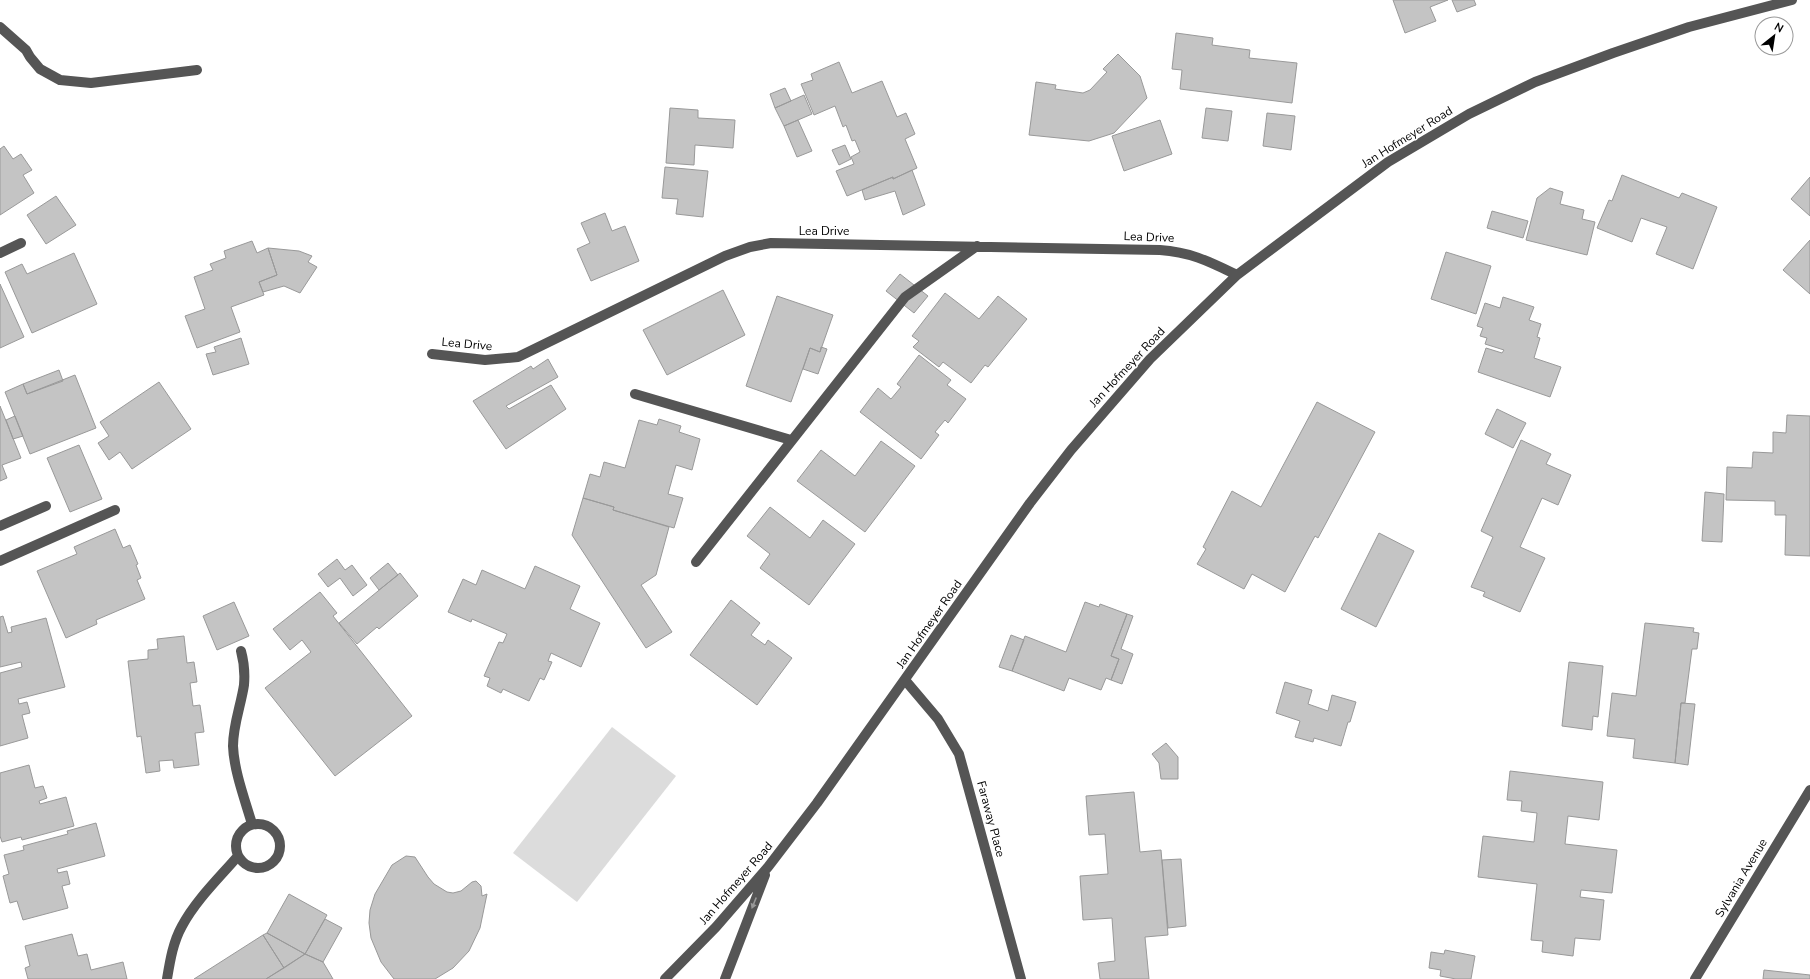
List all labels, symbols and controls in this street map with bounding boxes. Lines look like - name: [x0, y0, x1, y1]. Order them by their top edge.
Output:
- north arrow: [1754, 16, 1794, 56]
- text: N: [1771, 19, 1786, 36]
- street label: Jan Hofmeyer Road: [1358, 103, 1455, 172]
- street label: Lea Drive: [799, 223, 849, 239]
- street label: Lea Drive: [1123, 228, 1175, 246]
- street label: Jan Hofmeyer Road: [1085, 323, 1168, 411]
- street label: Lea Drive: [441, 334, 493, 354]
- street label: Jan Hofmeyer Road: [892, 577, 965, 672]
- street label: Faraway Place: [973, 779, 1009, 859]
- street label: Sylvania Avenue: [1711, 836, 1771, 920]
- street label: Jan Hofmeyer Road: [695, 838, 776, 928]
- one-way arrow: [750, 898, 756, 910]

